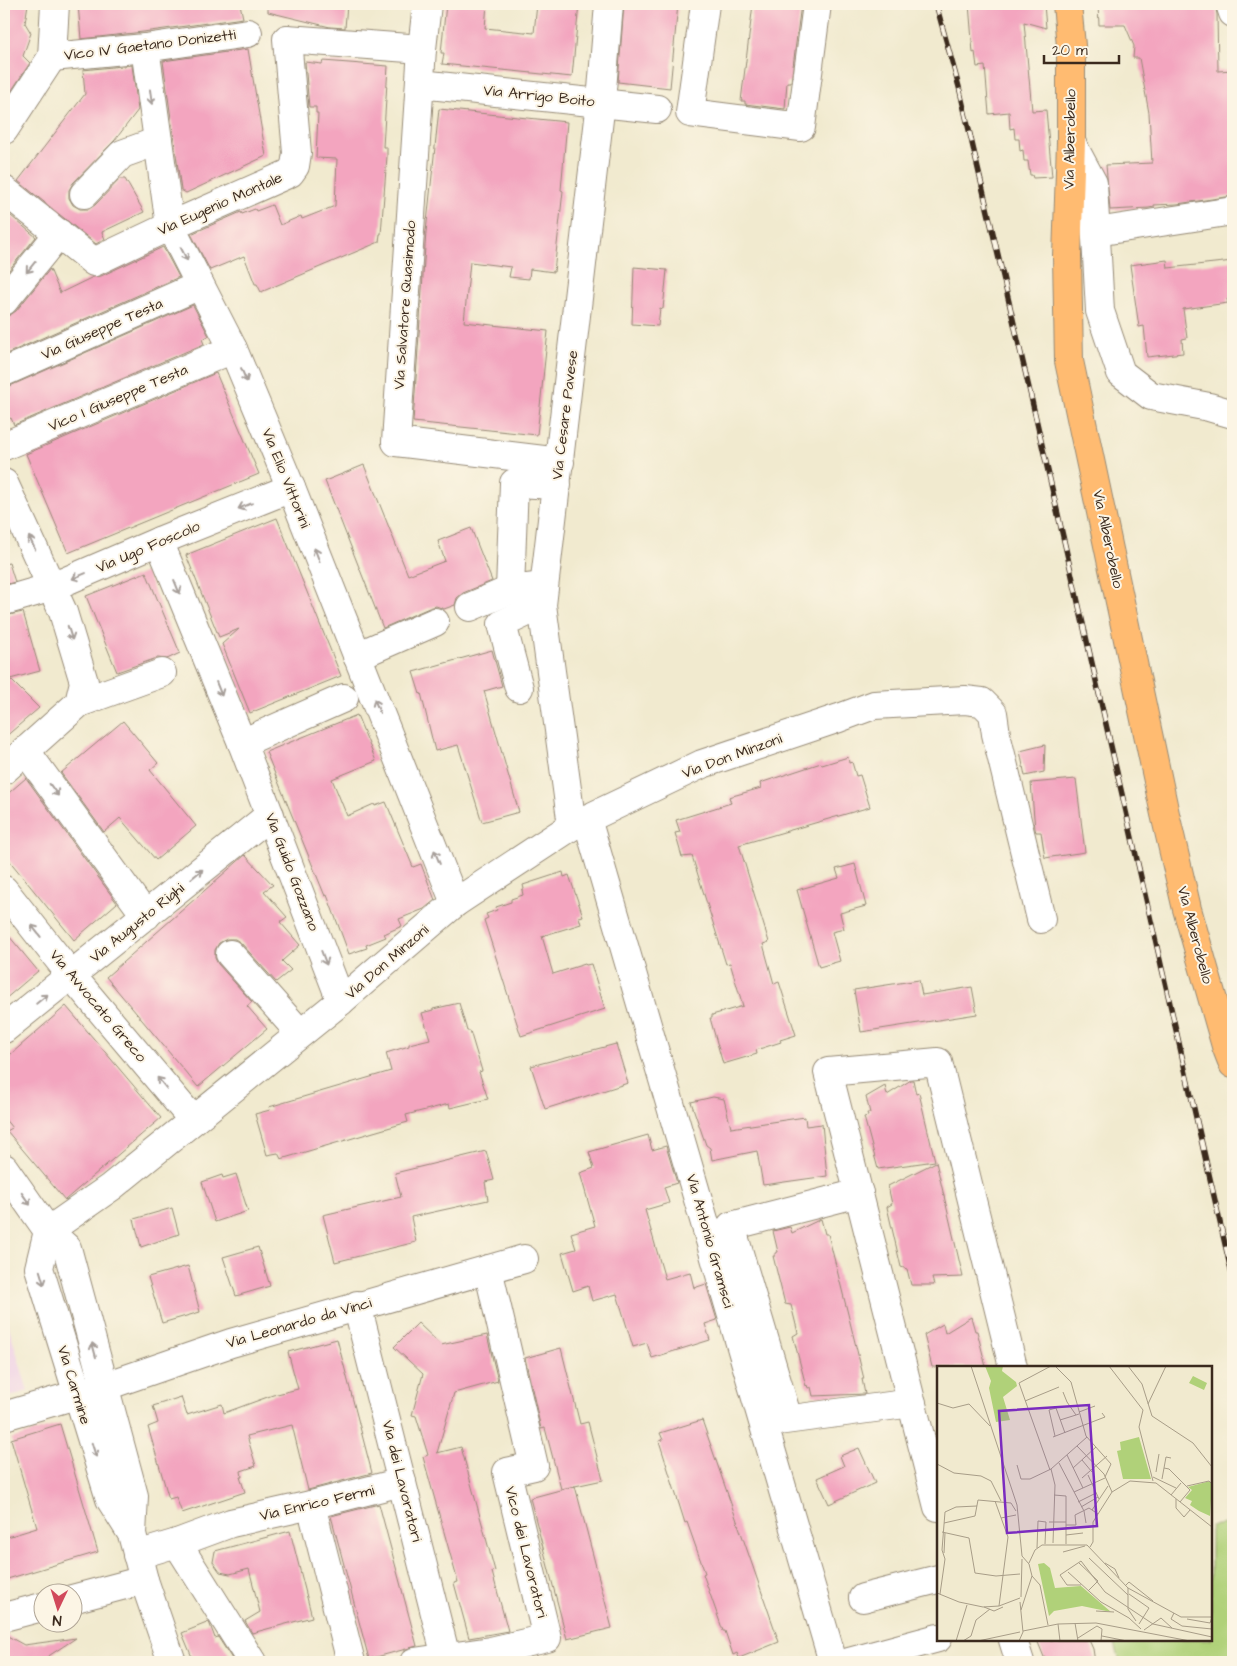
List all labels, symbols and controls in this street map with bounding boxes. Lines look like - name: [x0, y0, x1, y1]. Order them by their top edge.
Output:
- street label: Vico IV Gaetano Donizetti: [63, 24, 238, 66]
- scale bar: [1044, 32, 1120, 64]
- text: 20 m: [1052, 40, 1088, 61]
- street label: Via Arrigo Boito: [482, 80, 596, 113]
- one-way arrow: [147, 88, 157, 104]
- street label: Via Alberobello: [1059, 88, 1081, 189]
- street label: Via Eugenio Montale: [154, 167, 286, 242]
- street label: Via Salvatore Quasimodo: [389, 219, 421, 390]
- one-way arrow: [179, 247, 189, 262]
- one-way arrow: [26, 260, 37, 273]
- street label: Via Giuseppe Testa: [38, 293, 166, 365]
- street label: Via Cesare Pavese: [547, 349, 583, 481]
- street label: Vico I Giuseppe Testa: [45, 359, 191, 437]
- one-way arrow: [240, 368, 249, 383]
- street label: Via Elio Vittorini: [256, 425, 316, 532]
- street label: Via Alberobello: [1087, 488, 1129, 591]
- one-way arrow: [238, 502, 253, 511]
- street label: Via Ugo Foscolo: [93, 515, 204, 579]
- one-way arrow: [26, 536, 36, 551]
- one-way arrow: [312, 548, 321, 563]
- one-way arrow: [72, 571, 87, 581]
- one-way arrow: [173, 578, 182, 594]
- one-way arrow: [65, 624, 75, 640]
- one-way arrow: [215, 681, 225, 696]
- one-way arrow: [371, 699, 380, 714]
- street label: Via Don Minzoni: [679, 728, 786, 784]
- one-way arrow: [49, 783, 59, 797]
- street label: Via Guido Gozzano: [260, 810, 324, 935]
- one-way arrow: [432, 850, 441, 865]
- one-way arrow: [190, 868, 203, 879]
- street label: Via Augusto Righi: [85, 878, 190, 969]
- street label: Via Alberobello: [1172, 884, 1218, 987]
- street label: Via Don Minzoni: [341, 919, 434, 1004]
- one-way arrow: [31, 924, 41, 938]
- street label: Via Avvocato Greco: [45, 945, 152, 1067]
- one-way arrow: [321, 951, 330, 966]
- one-way arrow: [35, 993, 48, 1004]
- one-way arrow: [157, 1077, 168, 1090]
- street label: Via Antonio Gramsci: [681, 1172, 739, 1311]
- one-way arrow: [21, 1192, 31, 1206]
- one-way arrow: [37, 1270, 47, 1286]
- street label: Via Leonardo da Vinci: [224, 1292, 375, 1354]
- street label: Via Carmine: [52, 1343, 96, 1427]
- one-way arrow: [89, 1343, 98, 1359]
- inset map: [937, 1366, 1212, 1641]
- street label: Via dei Lavoratori: [377, 1418, 427, 1545]
- one-way arrow: [90, 1442, 99, 1458]
- street label: Via Enrico Fermi: [258, 1479, 377, 1526]
- street label: Vico dei Lavoratori: [499, 1484, 553, 1621]
- north arrow: [32, 1584, 82, 1634]
- text: N: [52, 1610, 62, 1630]

